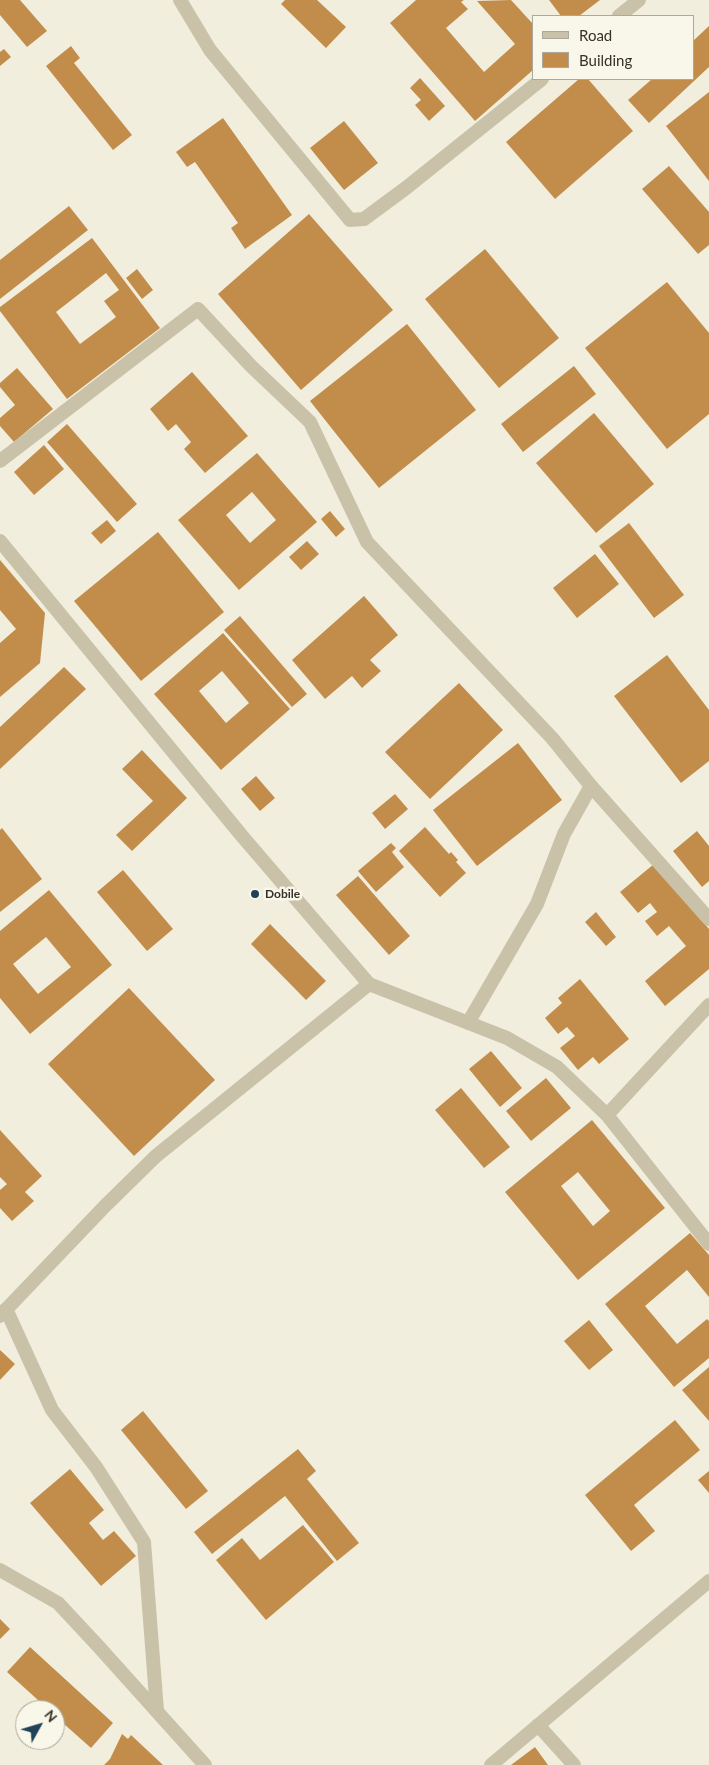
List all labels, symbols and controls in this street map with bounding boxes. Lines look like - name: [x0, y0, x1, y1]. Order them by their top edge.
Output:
- legend: [532, 15, 694, 80]
- text: Road: [579, 26, 612, 44]
- text: Building: [579, 51, 632, 69]
- place label: Dobile: [265, 887, 300, 901]
- marker: Dobile: [249, 888, 261, 900]
- north arrow: [15, 1700, 65, 1750]
- text: N: [41, 1706, 61, 1725]

